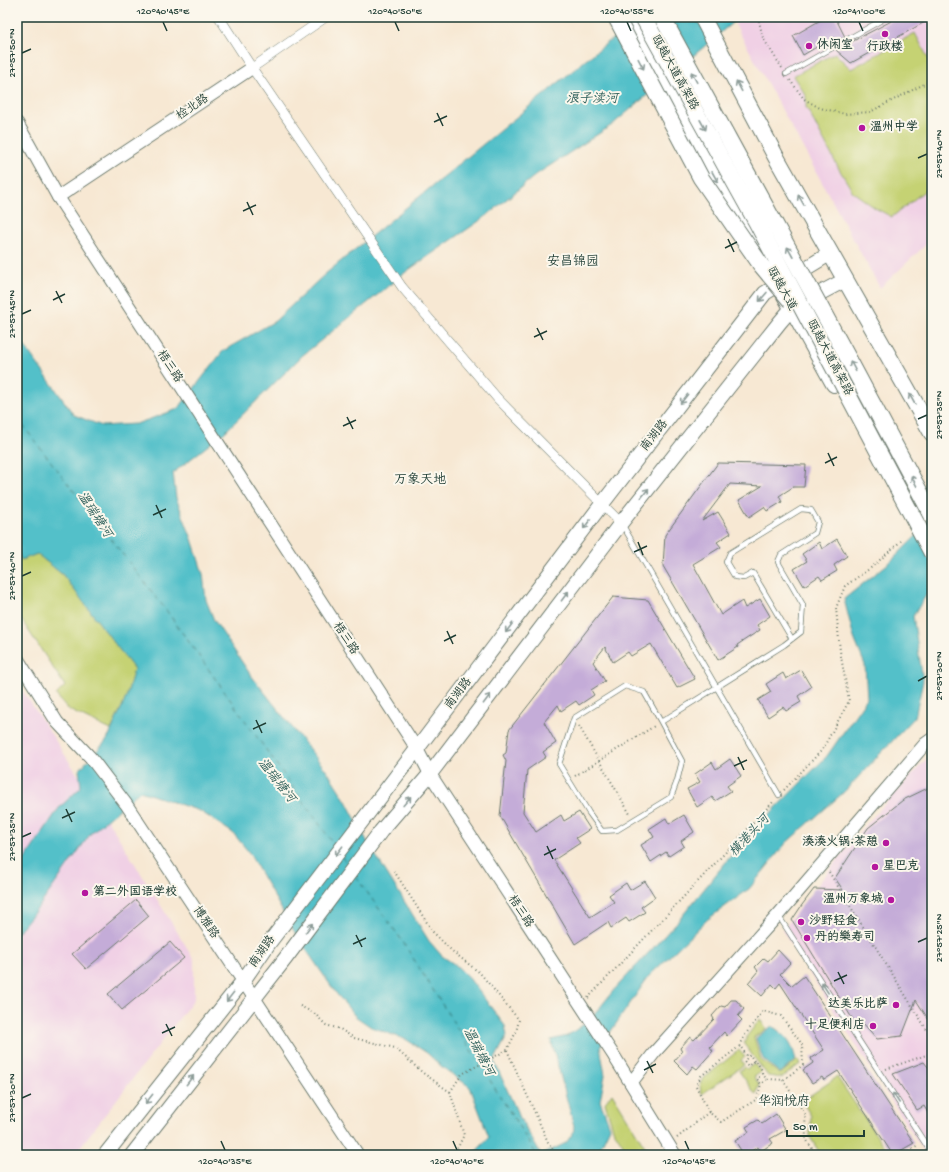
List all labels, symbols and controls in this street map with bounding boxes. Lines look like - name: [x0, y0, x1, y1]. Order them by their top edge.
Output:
- text: 120°40'45"E: [136, 6, 190, 18]
- text: 120°40'50"E: [367, 6, 422, 18]
- text: 120°40'55"E: [600, 6, 654, 18]
- text: 120°41'00"E: [832, 6, 886, 18]
- text: 27°57'50"N: [7, 28, 19, 78]
- marker: 行政楼: [880, 29, 890, 39]
- street label: 瓯越大道高架路: [648, 32, 702, 113]
- place label: 休闲室: [817, 38, 853, 53]
- place label: 行政楼: [867, 40, 903, 55]
- marker: 休闲室: [804, 41, 814, 51]
- one-way arrow: [638, 58, 645, 70]
- one-way arrow: [690, 71, 698, 83]
- one-way arrow: [735, 80, 742, 92]
- street label: 检北路: [174, 91, 212, 124]
- water label: 浪子渎河: [566, 91, 620, 107]
- one-way arrow: [699, 118, 707, 130]
- place label: 温州中学: [870, 120, 918, 135]
- marker: 温州中学: [857, 123, 867, 133]
- text: 27°57'40"N: [934, 129, 946, 178]
- one-way arrow: [712, 171, 720, 183]
- one-way arrow: [796, 194, 804, 206]
- one-way arrow: [786, 247, 793, 259]
- district label: 安昌锦园: [547, 254, 599, 270]
- street label: 瓯越大道: [763, 264, 801, 313]
- text: 27°57'45"N: [7, 289, 19, 338]
- one-way arrow: [759, 291, 768, 302]
- street label: 瓯越大道高架路: [803, 317, 857, 398]
- street label: 梧三路: [153, 348, 186, 386]
- one-way arrow: [848, 360, 856, 372]
- text: 27°57'35"N: [934, 390, 946, 439]
- one-way arrow: [908, 393, 916, 405]
- one-way arrow: [679, 394, 688, 405]
- street label: 南湖路: [638, 417, 672, 454]
- district label: 万象天地: [394, 472, 446, 488]
- one-way arrow: [909, 475, 917, 487]
- one-way arrow: [640, 487, 649, 498]
- water label: 温瑞塘河: [74, 489, 116, 543]
- one-way arrow: [583, 518, 591, 529]
- text: 27°57'40"N: [7, 551, 19, 600]
- one-way arrow: [561, 590, 570, 601]
- street label: 梧三路: [329, 620, 362, 658]
- one-way arrow: [505, 622, 513, 633]
- text: 27°57'30"N: [934, 651, 946, 701]
- street label: 南湖路: [442, 675, 475, 713]
- one-way arrow: [482, 694, 491, 705]
- water label: 温瑞塘河: [254, 755, 300, 808]
- one-way arrow: [402, 796, 411, 807]
- water label: 横港头河: [726, 810, 775, 860]
- text: 27°57'35"N: [7, 812, 19, 861]
- place label: 湊湊火锅·茶憩: [802, 835, 878, 850]
- marker: 湊湊火锅·茶憩: [881, 838, 891, 848]
- one-way arrow: [335, 845, 344, 856]
- place label: 星巴克: [883, 859, 919, 874]
- marker: 星巴克: [870, 862, 880, 872]
- place label: 第二外国语学校: [93, 885, 177, 900]
- marker: 第二外国语学校: [80, 888, 90, 898]
- place label: 温州万象城: [823, 892, 883, 907]
- street label: 梧三路: [504, 893, 537, 931]
- marker: 温州万象城: [886, 895, 896, 905]
- street label: 博雅路: [189, 903, 223, 942]
- place label: 沙野轻食: [809, 913, 857, 929]
- text: 27°57'25"N: [934, 913, 946, 962]
- marker: 沙野轻食: [796, 917, 806, 927]
- one-way arrow: [305, 923, 313, 934]
- place label: 丹的樂寿司: [815, 929, 875, 945]
- street label: 南湖路: [246, 933, 279, 971]
- marker: 丹的樂寿司: [802, 933, 812, 943]
- one-way arrow: [821, 983, 829, 994]
- one-way arrow: [226, 992, 234, 1003]
- place label: 达美乐比萨: [828, 997, 888, 1012]
- marker: 达美乐比萨: [891, 1000, 901, 1010]
- place label: 十足便利店: [805, 1017, 865, 1033]
- marker: 十足便利店: [868, 1021, 878, 1031]
- water label: 温瑞塘河: [460, 1025, 498, 1080]
- text: 27°57'30"N: [7, 1073, 19, 1123]
- one-way arrow: [186, 1075, 195, 1086]
- one-way arrow: [891, 1092, 899, 1104]
- one-way arrow: [145, 1094, 154, 1105]
- district label: 华润悦府: [758, 1094, 810, 1110]
- scale bar: [787, 1112, 864, 1138]
- text: 50 m: [793, 1121, 818, 1135]
- text: 120°40'35"E: [198, 1156, 252, 1168]
- text: 120°40'40"E: [430, 1156, 484, 1168]
- text: 120°40'45"E: [662, 1156, 716, 1168]

